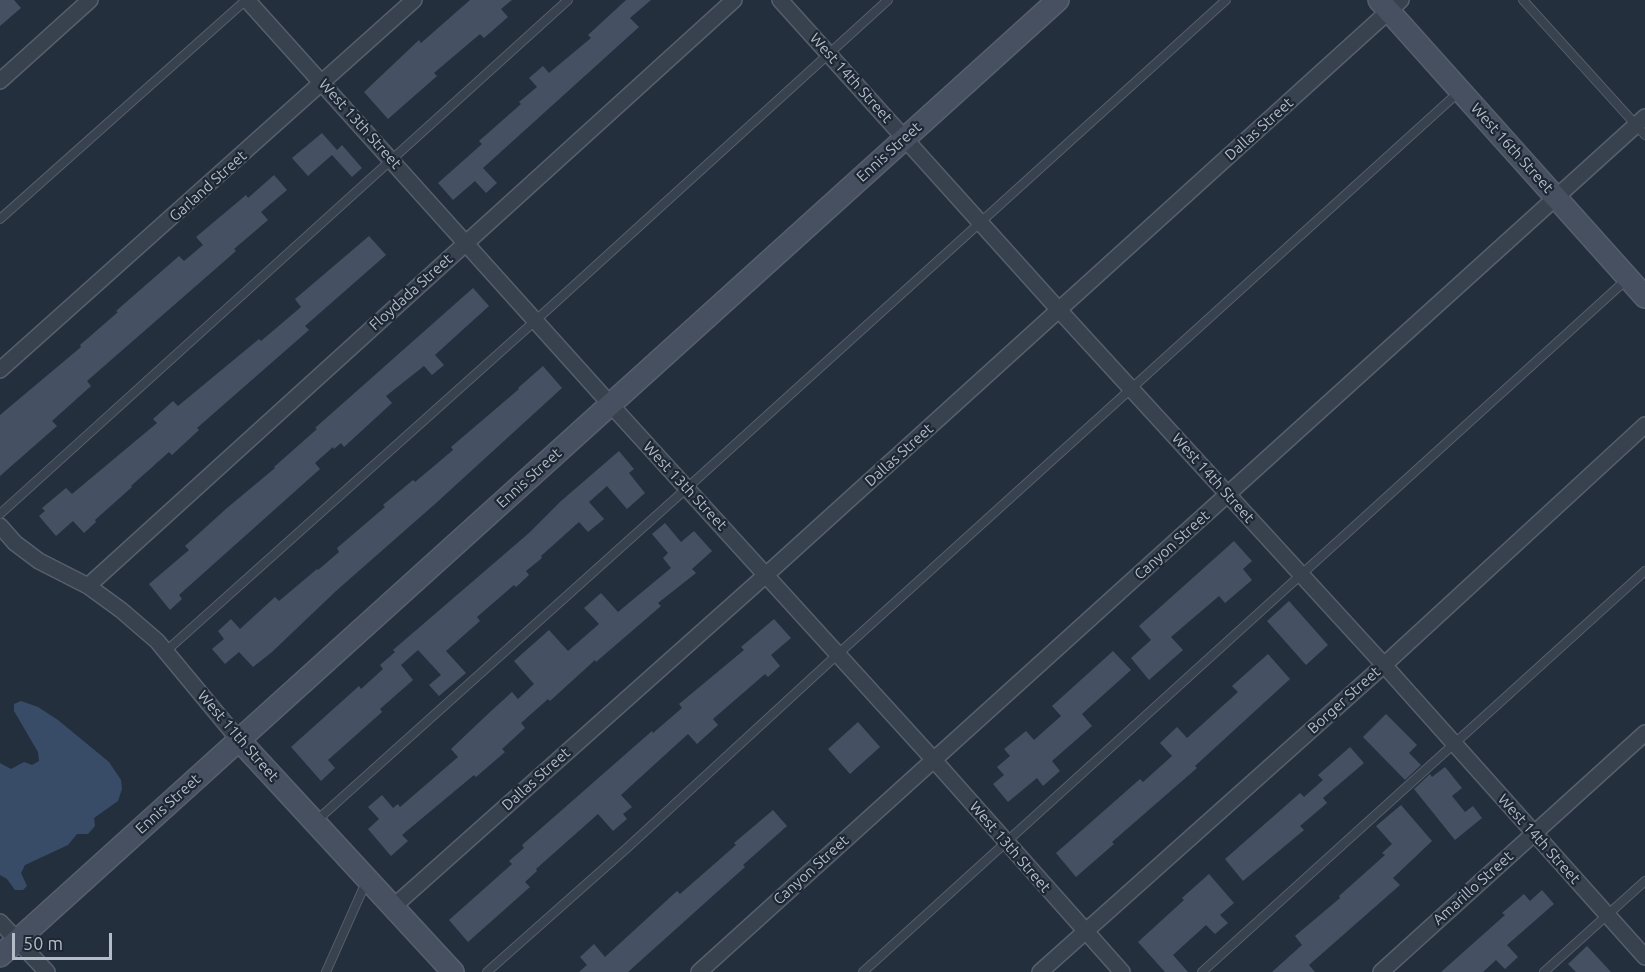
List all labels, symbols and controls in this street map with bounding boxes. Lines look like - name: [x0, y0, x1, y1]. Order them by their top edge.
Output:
- street label: West 14th Street: [806, 29, 896, 127]
- street label: West 13th Street: [315, 75, 405, 173]
- street label: Dallas Street: [1221, 94, 1297, 164]
- street label: West 16th Street: [1467, 99, 1557, 197]
- street label: Ennis Street: [853, 118, 925, 186]
- street label: Garland Street: [166, 147, 250, 225]
- street label: Floydada Street: [366, 250, 456, 334]
- street label: Dallas Street: [861, 420, 937, 490]
- street label: West 14th Street: [1168, 429, 1258, 527]
- street label: West 13th Street: [639, 438, 731, 534]
- street label: Ennis Street: [493, 444, 565, 512]
- street label: Canyon Street: [1131, 506, 1213, 584]
- street label: Borger Street: [1304, 663, 1384, 737]
- street label: West 11th Street: [194, 687, 282, 785]
- street label: Dallas Street: [498, 744, 574, 814]
- street label: Ennis Street: [132, 770, 204, 838]
- street label: West 14th Street: [1494, 790, 1584, 888]
- street label: West 13th Street: [966, 798, 1054, 896]
- street label: Canyon Street: [770, 831, 852, 909]
- street label: Amarillo Street: [1429, 847, 1517, 929]
- scale bar: [15, 921, 116, 959]
- text: 50 m: [23, 933, 63, 953]

